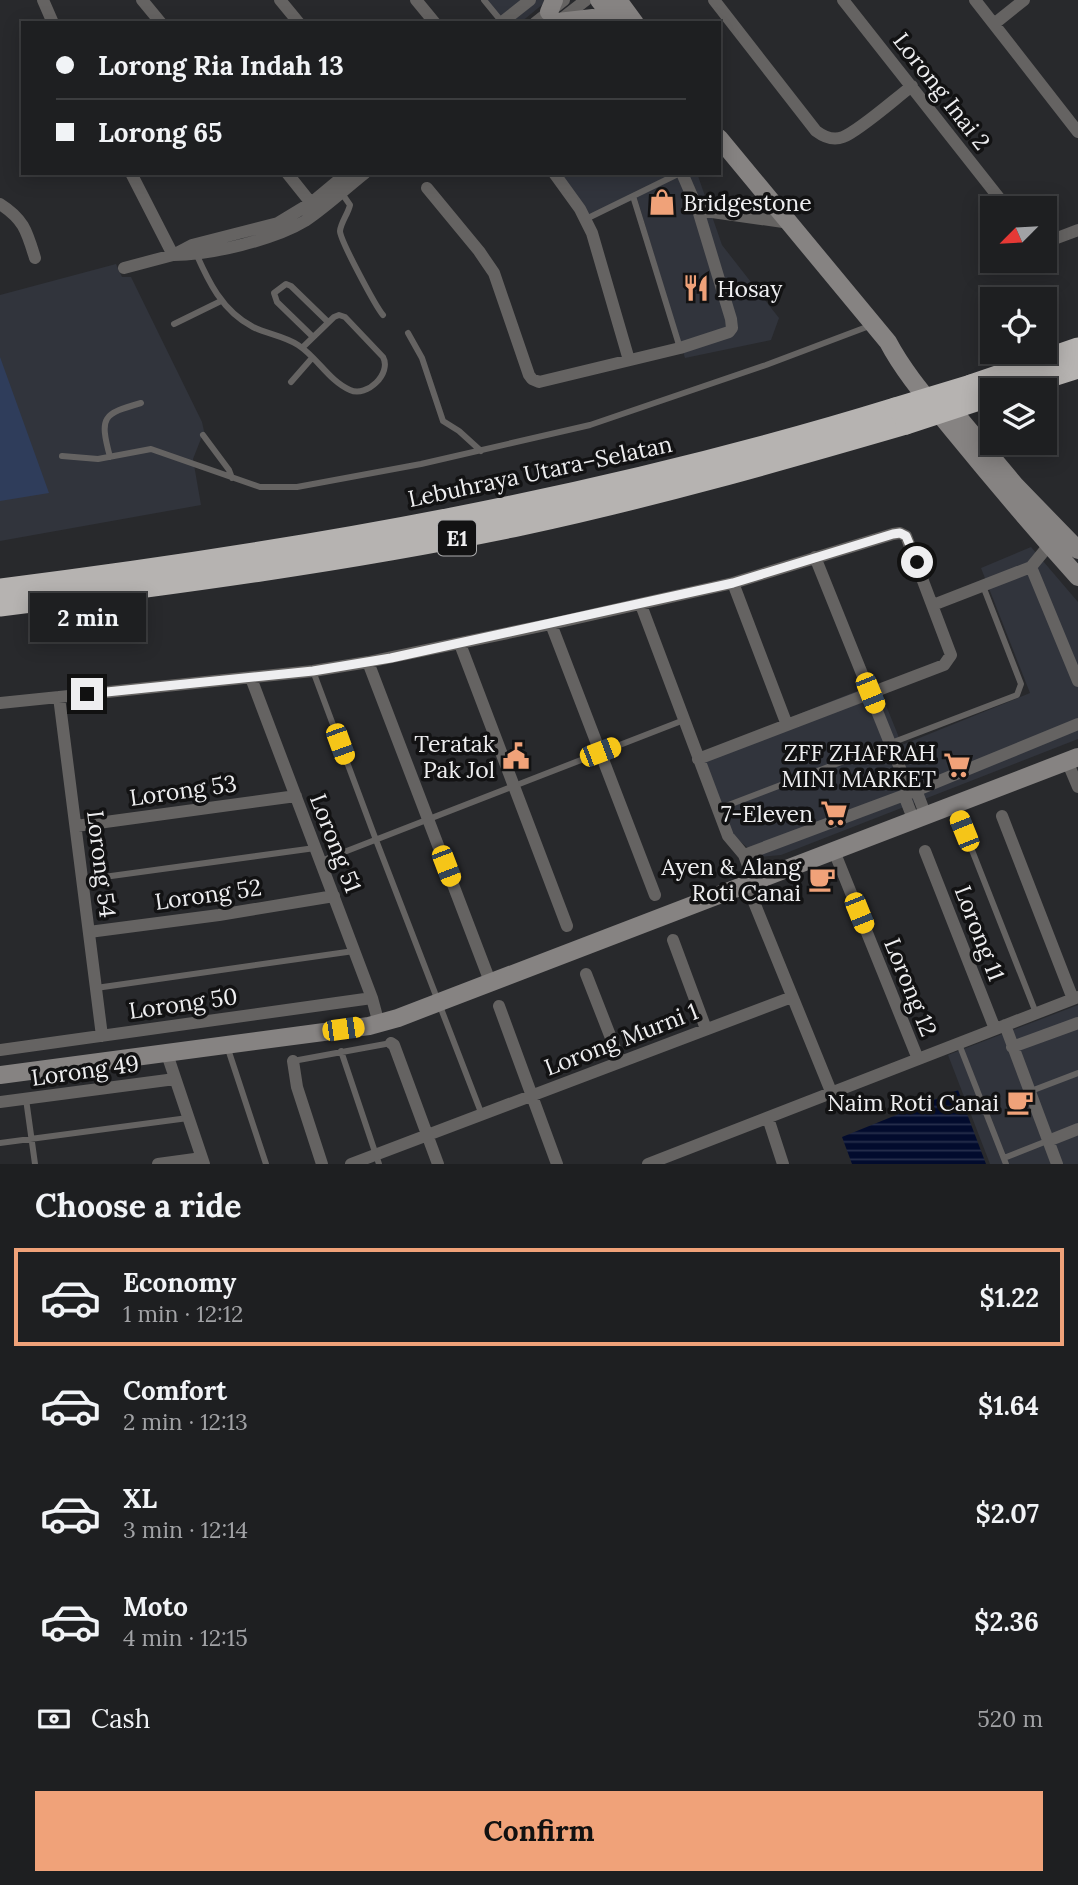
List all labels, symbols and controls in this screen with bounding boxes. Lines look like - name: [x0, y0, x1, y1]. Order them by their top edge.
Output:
- street label: Lorong Inai 2: [887, 27, 997, 155]
- text: Lorong Ria Indah 13: [98, 49, 344, 82]
- text: Lorong 65: [98, 116, 222, 149]
- shop icon: Bridgestone: [647, 187, 677, 217]
- place label: Bridgestone: [683, 188, 812, 217]
- north arrow: [980, 196, 1057, 273]
- map controls: [980, 196, 1057, 455]
- restaurant icon: Hosay: [681, 273, 711, 303]
- place label: Hosay: [717, 274, 783, 303]
- button: locate: [980, 287, 1057, 364]
- button: layers: [980, 378, 1057, 455]
- street label: Lebuhraya Utara–Selatan: [405, 429, 675, 513]
- road number: E1: [438, 520, 476, 556]
- route start: [901, 546, 933, 578]
- callout: 2 min: [29, 592, 145, 642]
- text: 2 min: [57, 603, 119, 632]
- car: [853, 670, 888, 716]
- route end: [71, 678, 103, 710]
- car: [323, 721, 358, 767]
- place label: Teratak Pak Jol: [414, 729, 496, 784]
- car: [577, 735, 624, 769]
- place label: ZFF ZHAFRAH MINI MARKET: [781, 738, 936, 793]
- public building icon: Teratak Pak Jol: [501, 741, 531, 771]
- supermarket icon: ZFF ZHAFRAH MINI MARKET: [942, 750, 972, 780]
- street label: Lorong 53: [127, 768, 239, 812]
- street label: Lorong 51: [304, 789, 368, 897]
- supermarket icon: 7-Eleven: [819, 798, 849, 828]
- place label: 7-Eleven: [721, 799, 813, 828]
- car: [947, 808, 982, 854]
- street label: Lorong 54: [81, 809, 123, 919]
- car: [429, 843, 464, 889]
- place label: Ayen & Alang Roti Canai: [660, 852, 802, 907]
- cafe icon: Ayen & Alang Roti Canai: [807, 864, 837, 894]
- street label: Lorong 52: [153, 872, 263, 916]
- street label: Lorong 11: [949, 881, 1011, 985]
- car: [842, 890, 877, 936]
- street label: Lorong 12: [878, 934, 944, 1040]
- street label: Lorong 50: [127, 981, 239, 1025]
- street label: Lorong Murni 1: [540, 996, 702, 1082]
- car: [321, 1016, 366, 1042]
- street label: Lorong 49: [29, 1048, 141, 1092]
- cafe icon: Naim Roti Canai: [1005, 1087, 1035, 1117]
- place label: Naim Roti Canai: [827, 1088, 999, 1117]
- text: Choose a ride: [35, 1185, 242, 1226]
- icon: car: [39, 1266, 102, 1329]
- text: Economy: [123, 1266, 236, 1299]
- text: $1.22: [979, 1281, 1039, 1314]
- text: 1 min · 12:12: [123, 1299, 243, 1328]
- icon: car: [39, 1374, 102, 1437]
- text: Comfort: [123, 1374, 227, 1407]
- text: $1.64: [978, 1389, 1039, 1422]
- text: 2 min · 12:13: [123, 1407, 248, 1436]
- icon: car: [39, 1482, 102, 1545]
- text: XL: [123, 1482, 157, 1515]
- text: $2.07: [975, 1497, 1039, 1530]
- text: 3 min · 12:14: [123, 1515, 248, 1544]
- icon: car: [39, 1590, 102, 1653]
- text: Moto: [123, 1590, 188, 1623]
- text: $2.36: [974, 1605, 1039, 1638]
- text: 4 min · 12:15: [123, 1623, 248, 1652]
- icon: cash: [35, 1700, 73, 1738]
- text: Cash: [91, 1702, 150, 1735]
- text: 520 m: [977, 1704, 1043, 1733]
- button: Confirm: [35, 1791, 1043, 1871]

